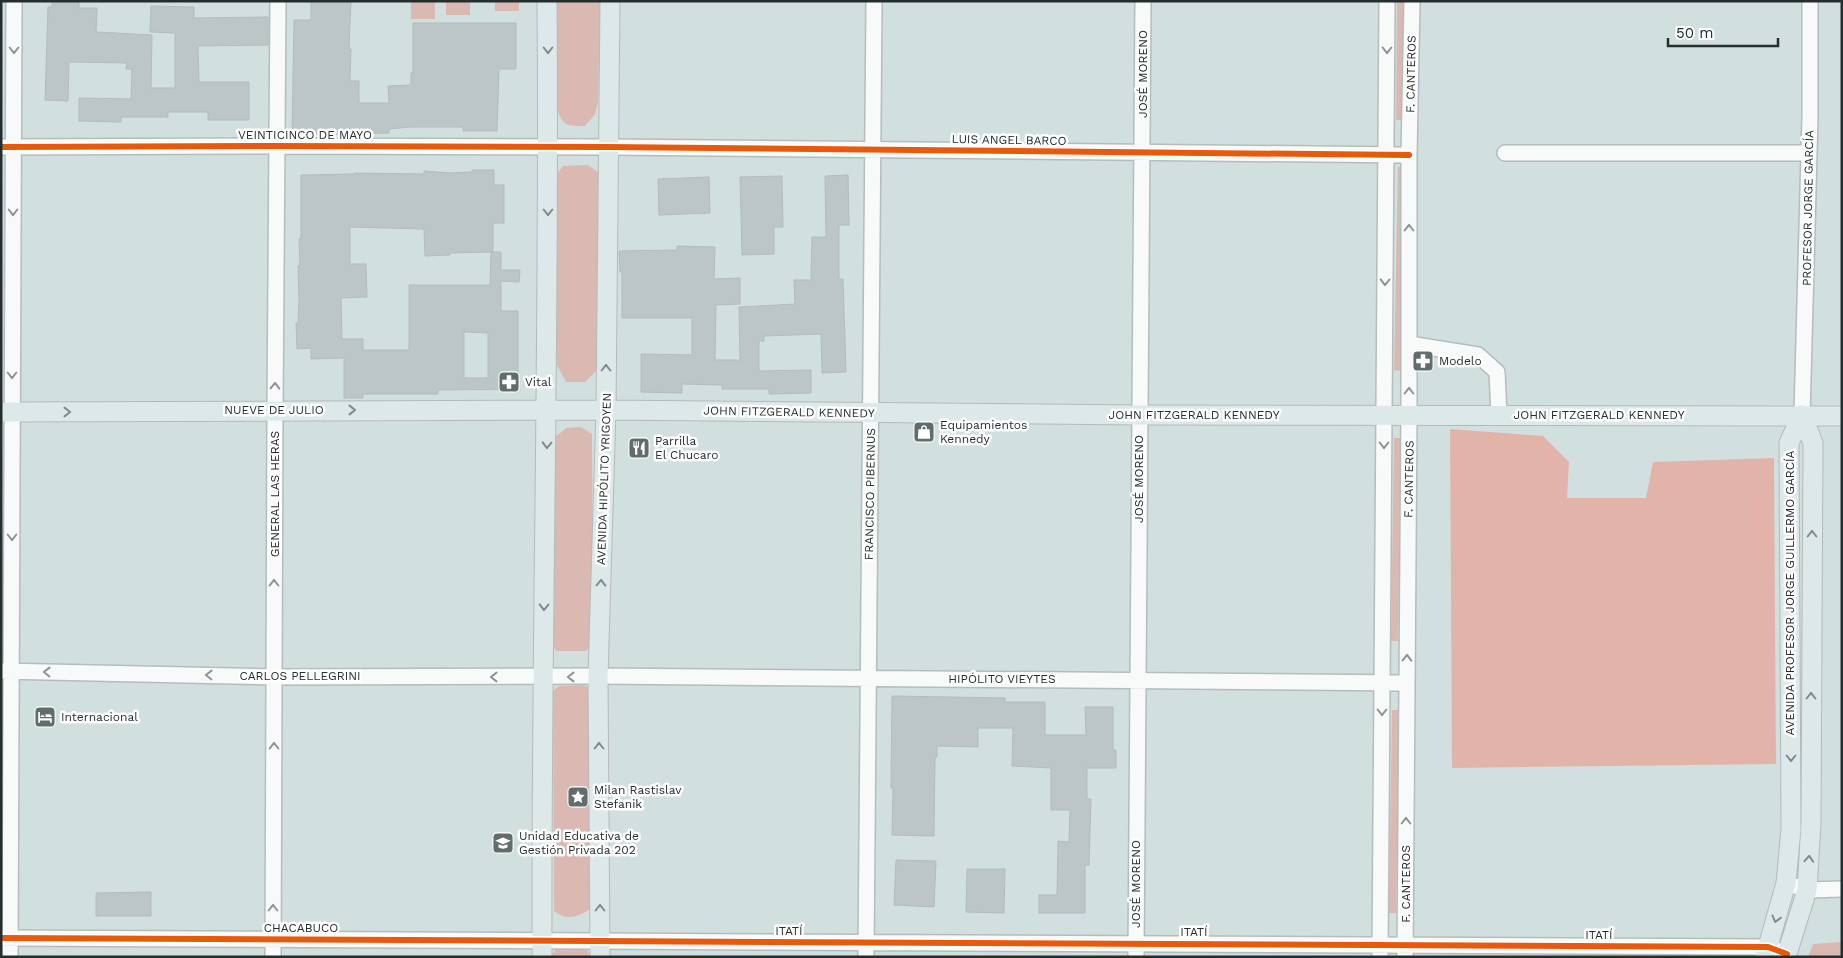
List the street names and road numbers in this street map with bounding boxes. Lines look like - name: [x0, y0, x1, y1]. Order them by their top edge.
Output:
- street label: JOSÉ MORENO: [1136, 30, 1150, 118]
- street label: F. CANTEROS: [1403, 35, 1419, 113]
- street label: VEINTICINCO DE MAYO: [238, 128, 372, 142]
- street label: PROFESOR JORGE GARCÍA: [1800, 130, 1816, 286]
- street label: LUIS ANGEL BARCO: [951, 132, 1067, 148]
- street label: AVENIDA HIPÓLITO YRIGOYEN: [594, 393, 614, 565]
- street label: NUEVE DE JULIO: [224, 403, 324, 417]
- street label: JOHN FITZGERALD KENNEDY: [703, 404, 875, 420]
- street label: JOHN FITZGERALD KENNEDY: [1108, 408, 1280, 422]
- street label: JOHN FITZGERALD KENNEDY: [1513, 408, 1685, 422]
- street label: FRANCISCO PIBERNUS: [862, 428, 878, 560]
- street label: GENERAL LAS HERAS: [268, 431, 282, 557]
- street label: JOSÉ MORENO: [1132, 435, 1146, 523]
- street label: F. CANTEROS: [1401, 440, 1417, 518]
- street label: AVENIDA PROFESOR JORGE GUILLERMO GARCÍA: [1783, 450, 1797, 735]
- street label: CARLOS PELLEGRINI: [239, 669, 361, 683]
- street label: HIPÓLITO VIEYTES: [948, 672, 1056, 686]
- street label: JOSÉ MORENO: [1129, 840, 1143, 928]
- street label: F. CANTEROS: [1399, 845, 1413, 923]
- street label: CHACABUCO: [264, 921, 338, 935]
- street label: ITATÍ: [775, 924, 803, 938]
- street label: ITATÍ: [1180, 925, 1208, 939]
- street label: ITATÍ: [1585, 928, 1613, 942]

